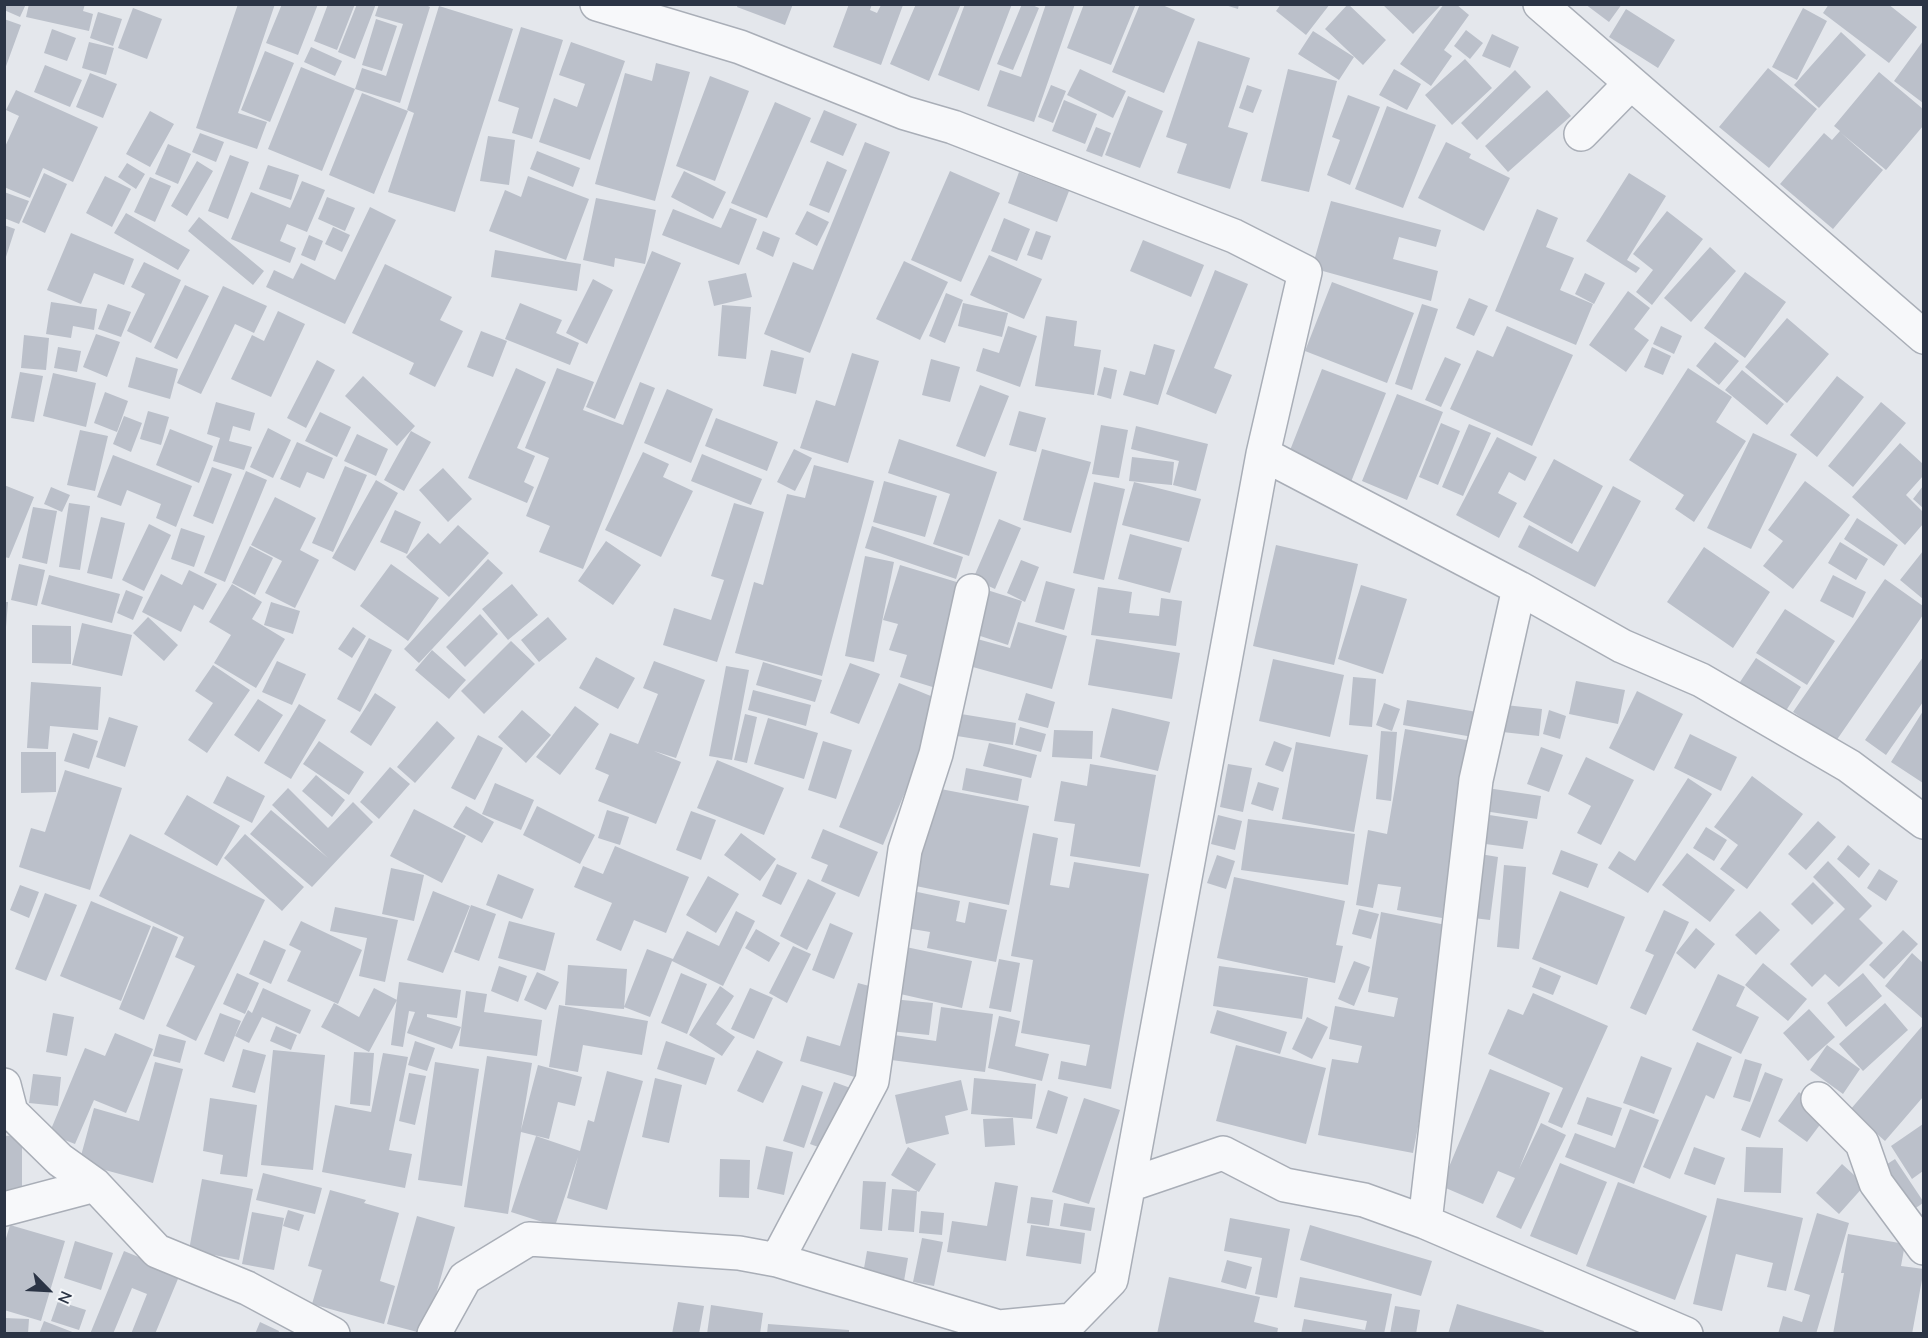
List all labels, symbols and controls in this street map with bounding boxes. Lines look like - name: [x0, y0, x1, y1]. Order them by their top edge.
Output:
- north arrow: [18, 1260, 78, 1320]
- text: N: [52, 1287, 77, 1307]

